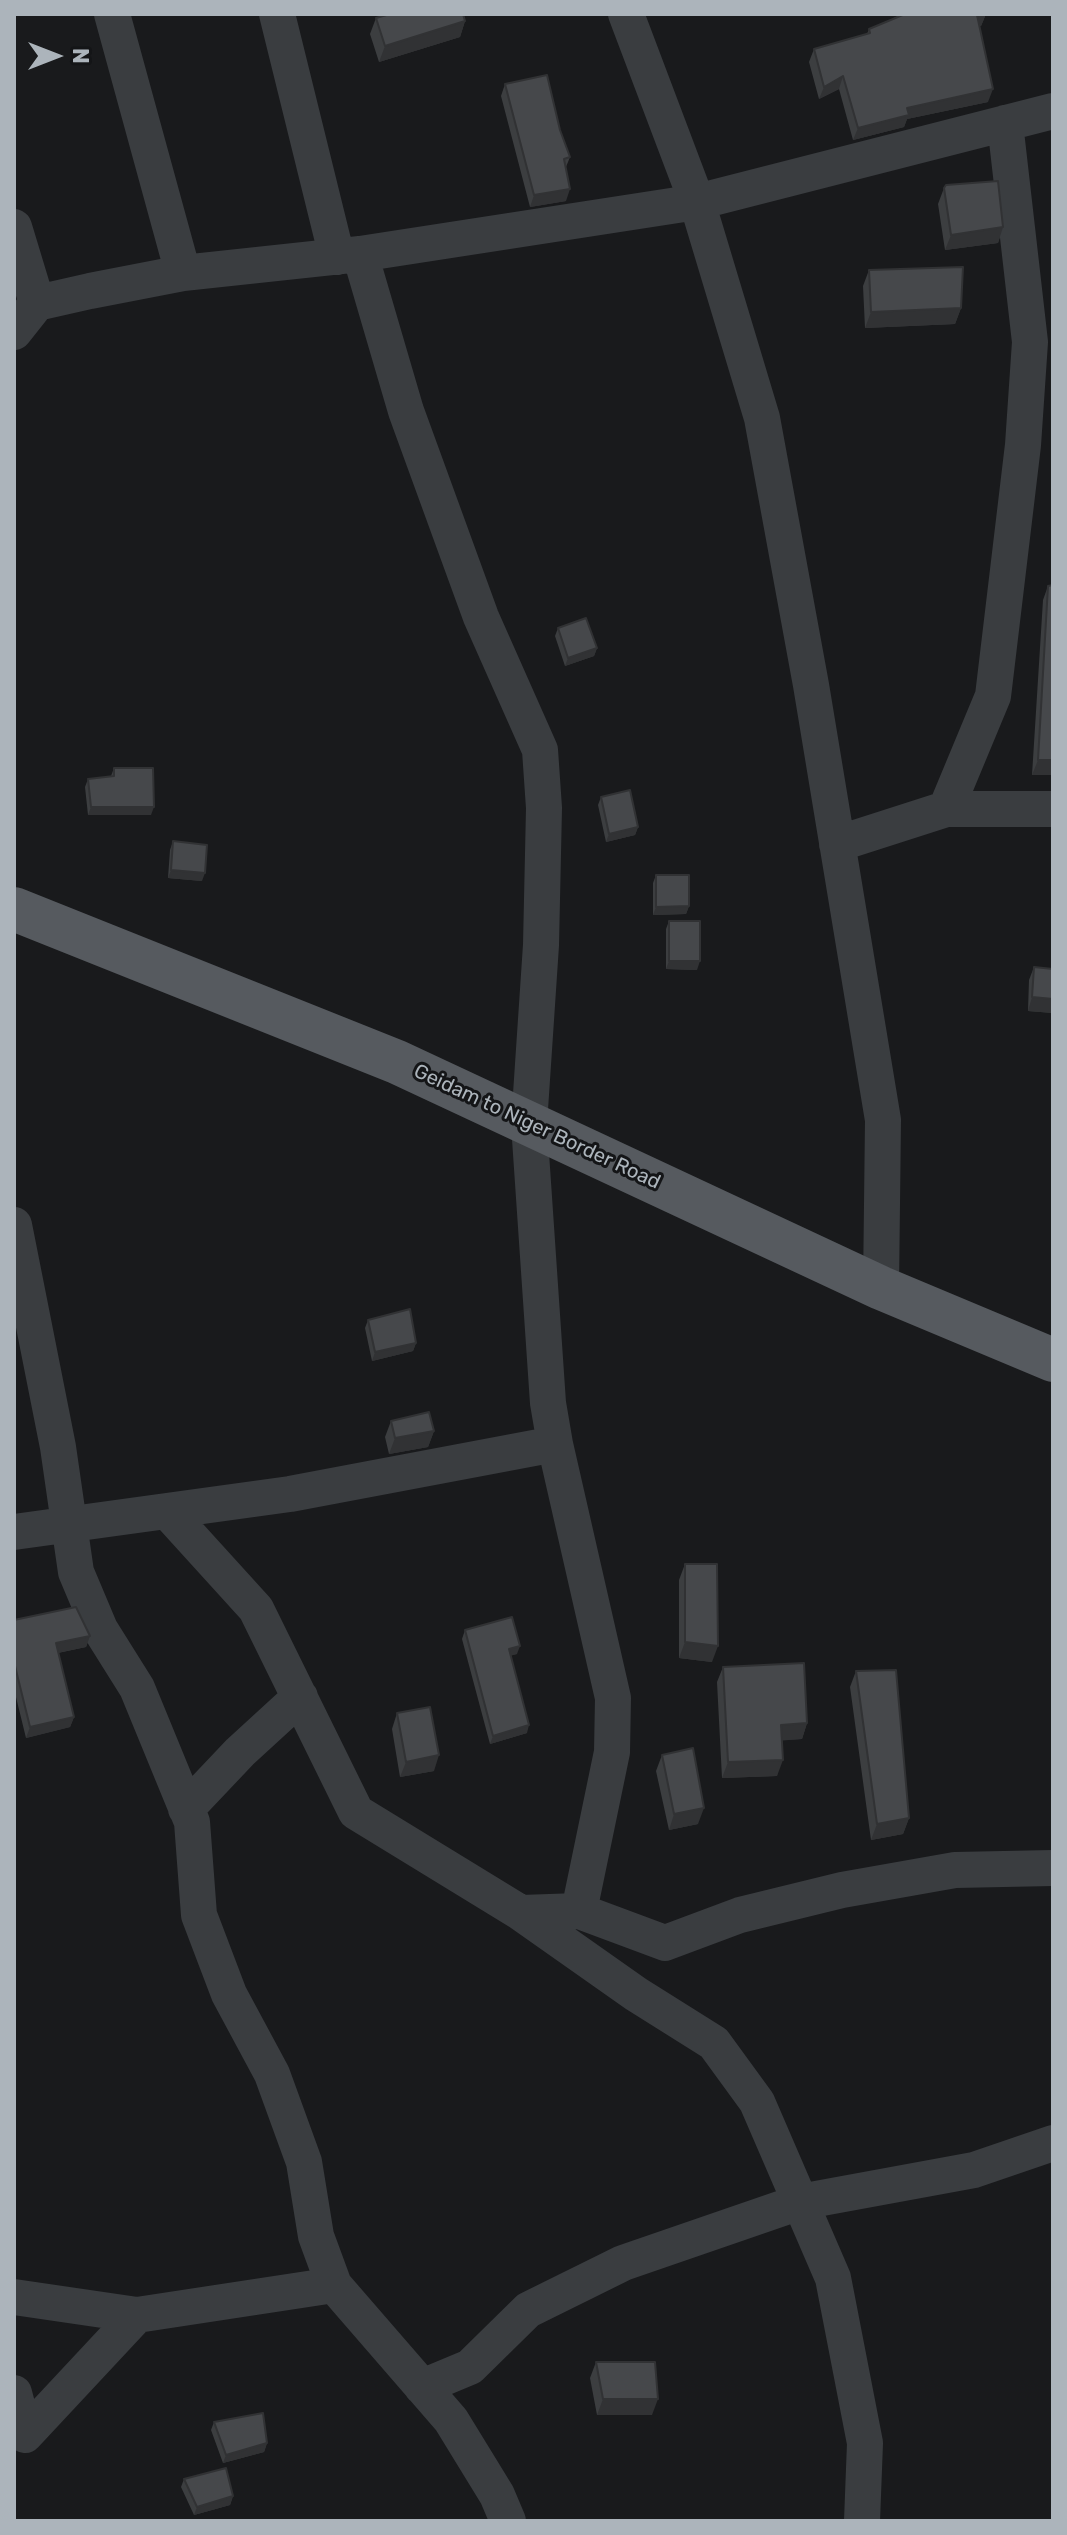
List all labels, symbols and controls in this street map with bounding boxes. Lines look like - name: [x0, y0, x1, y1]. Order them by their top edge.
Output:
- north arrow: [16, 16, 96, 96]
- text: N: [67, 48, 94, 64]
- street label: Geidam to Niger Border Road: [410, 1059, 664, 1195]

